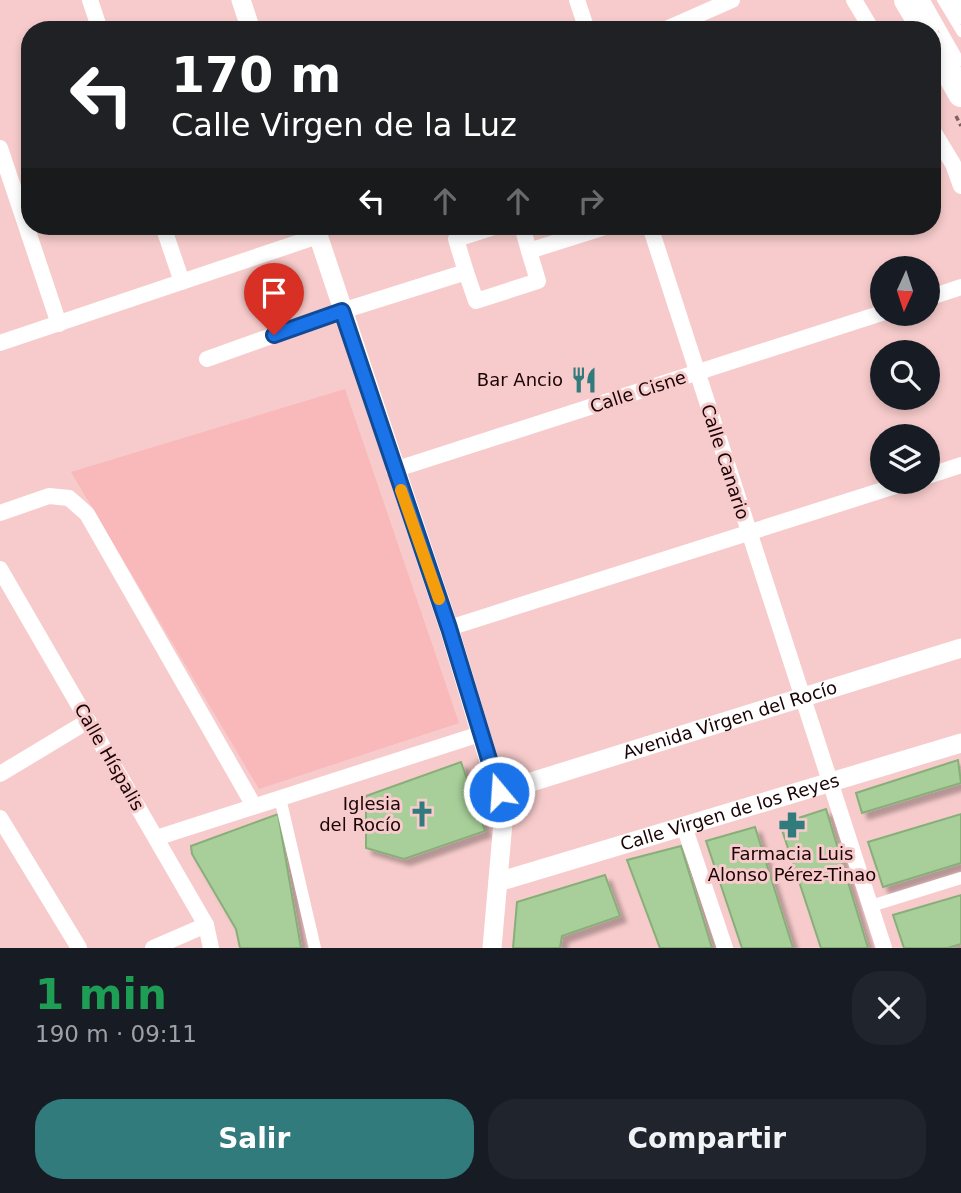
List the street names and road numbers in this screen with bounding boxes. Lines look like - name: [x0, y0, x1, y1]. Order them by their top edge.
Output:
- street label: Calle Cisne: [587, 366, 689, 417]
- street label: Calle Canario: [697, 402, 754, 522]
- street label: Avenida Virgen del Rocío: [620, 676, 840, 763]
- street label: Calle Híspalis: [70, 699, 149, 814]
- street label: Calle Virgen de los Reyes: [618, 769, 842, 855]

